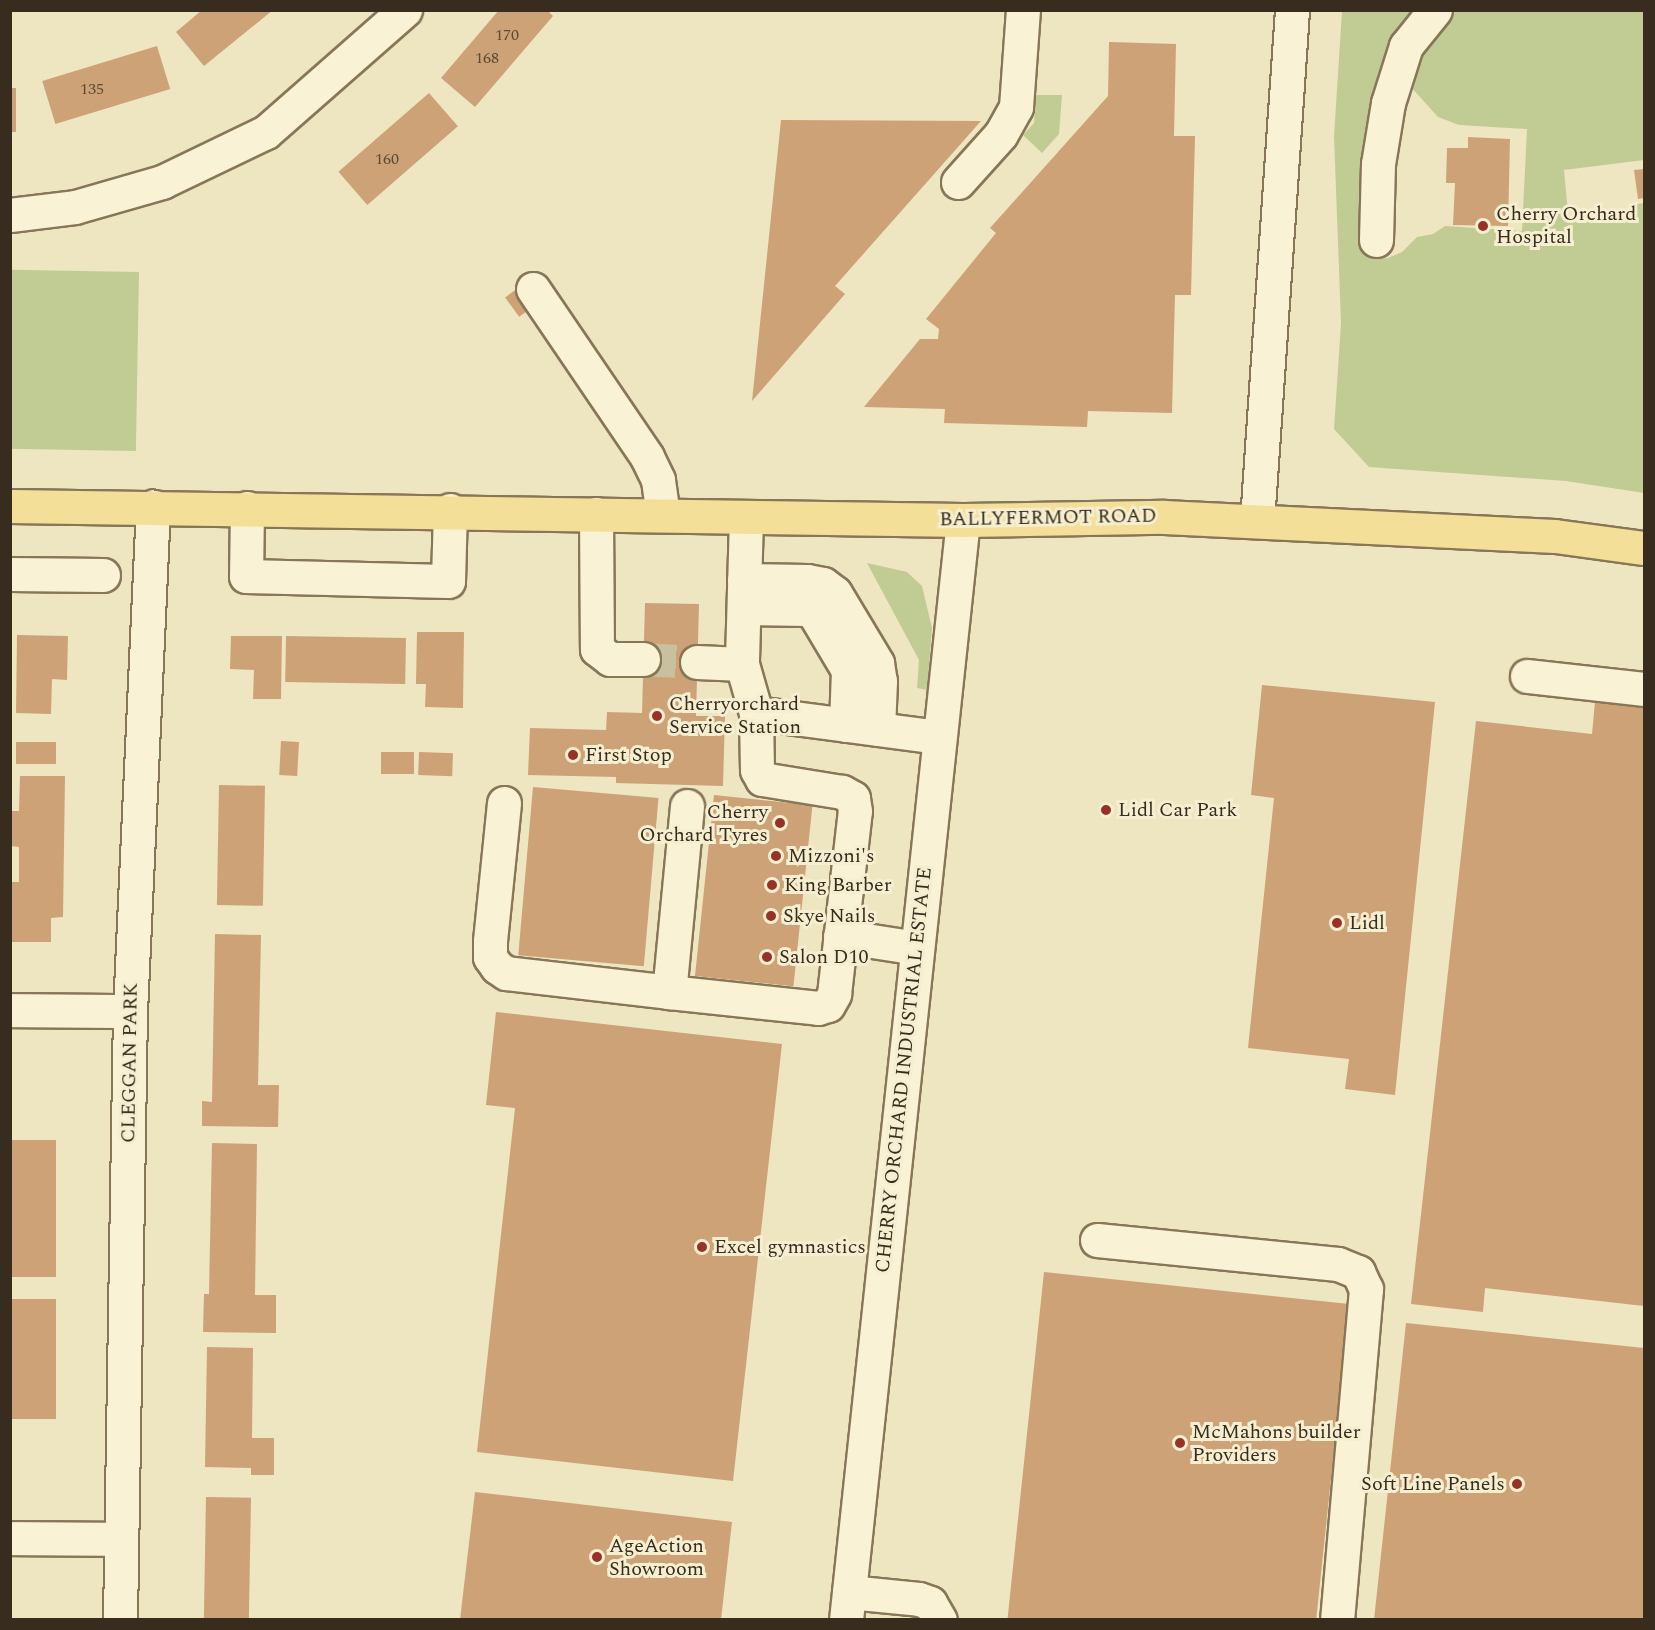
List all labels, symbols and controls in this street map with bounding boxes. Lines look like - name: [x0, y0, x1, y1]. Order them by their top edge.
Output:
- house number: 170: [495, 25, 519, 45]
- house number: 168: [475, 48, 499, 68]
- house number: 135: [80, 79, 104, 99]
- house number: 160: [375, 149, 399, 169]
- place label: Cherry Orchard Hospital: [1496, 202, 1636, 249]
- marker: Cherry Orchard Hospital: [1474, 217, 1492, 235]
- street label: BALLYFERMOT ROAD: [939, 504, 1157, 532]
- place label: Cherryorchard Service Station: [669, 692, 801, 739]
- marker: Cherryorchard Service Station: [650, 709, 664, 723]
- place label: First Stop: [585, 743, 672, 767]
- marker: First Stop: [566, 748, 580, 762]
- place label: Lidl Car Park: [1118, 798, 1237, 822]
- place label: Cherry Orchard Tyres: [640, 800, 768, 847]
- marker: Lidl Car Park: [1099, 803, 1113, 817]
- marker: Cherry Orchard Tyres: [773, 816, 787, 830]
- place label: Mizzoni's: [788, 844, 875, 868]
- marker: Mizzoni's: [769, 849, 783, 863]
- street label: CHERRY ORCHARD INDUSTRIAL ESTATE: [871, 866, 937, 1274]
- place label: King Barber: [784, 873, 892, 897]
- marker: King Barber: [765, 878, 779, 892]
- place label: Skye Nails: [783, 904, 875, 928]
- marker: Skye Nails: [764, 909, 778, 923]
- place label: Lidl: [1349, 911, 1385, 935]
- marker: Lidl: [1330, 916, 1344, 930]
- place label: Salon D10: [779, 945, 869, 969]
- marker: Salon D10: [760, 950, 774, 964]
- street label: CLEGGAN PARK: [117, 983, 143, 1143]
- place label: Excel gymnastics: [714, 1235, 866, 1259]
- marker: Excel gymnastics: [695, 1240, 709, 1254]
- place label: McMahons builder Providers: [1192, 1420, 1361, 1467]
- marker: McMahons builder Providers: [1173, 1436, 1187, 1450]
- place label: Soft Line Panels: [1361, 1472, 1505, 1496]
- marker: Soft Line Panels: [1510, 1477, 1524, 1491]
- place label: AgeAction Showroom: [609, 1534, 704, 1581]
- marker: AgeAction Showroom: [590, 1550, 604, 1564]

